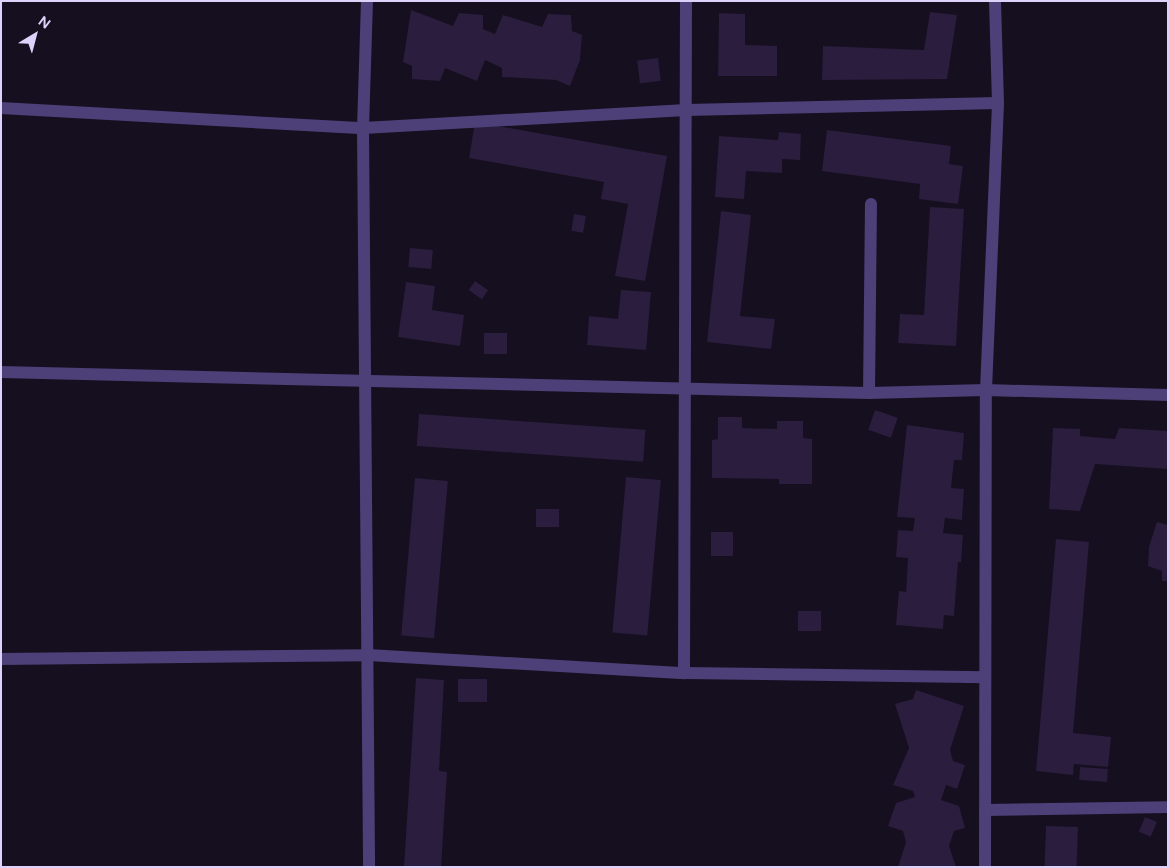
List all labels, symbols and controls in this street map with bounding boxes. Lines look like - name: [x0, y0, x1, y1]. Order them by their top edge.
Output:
- north arrow: [10, 10, 60, 60]
- text: N: [35, 13, 54, 33]

